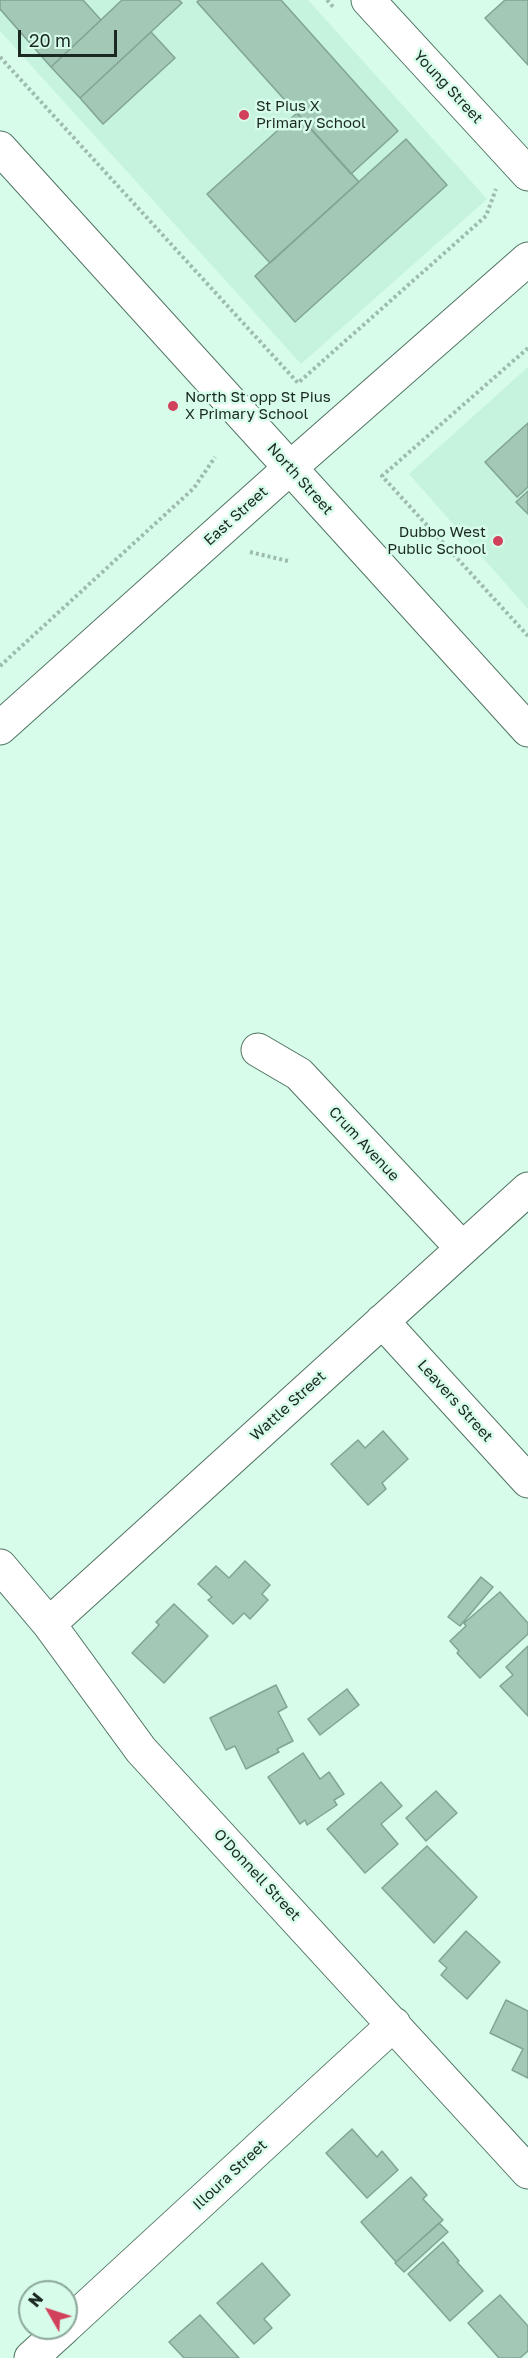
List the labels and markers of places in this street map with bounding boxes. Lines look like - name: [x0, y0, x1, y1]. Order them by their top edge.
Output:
- place label: St Pius X Primary School: [256, 97, 366, 132]
- marker: St Pius X Primary School: [237, 108, 251, 122]
- place label: North St opp St Pius X Primary School: [185, 388, 331, 423]
- marker: North St opp St Pius X Primary School: [166, 399, 180, 413]
- place label: Dubbo West Public School: [387, 523, 486, 558]
- marker: Dubbo West Public School: [491, 534, 505, 548]

